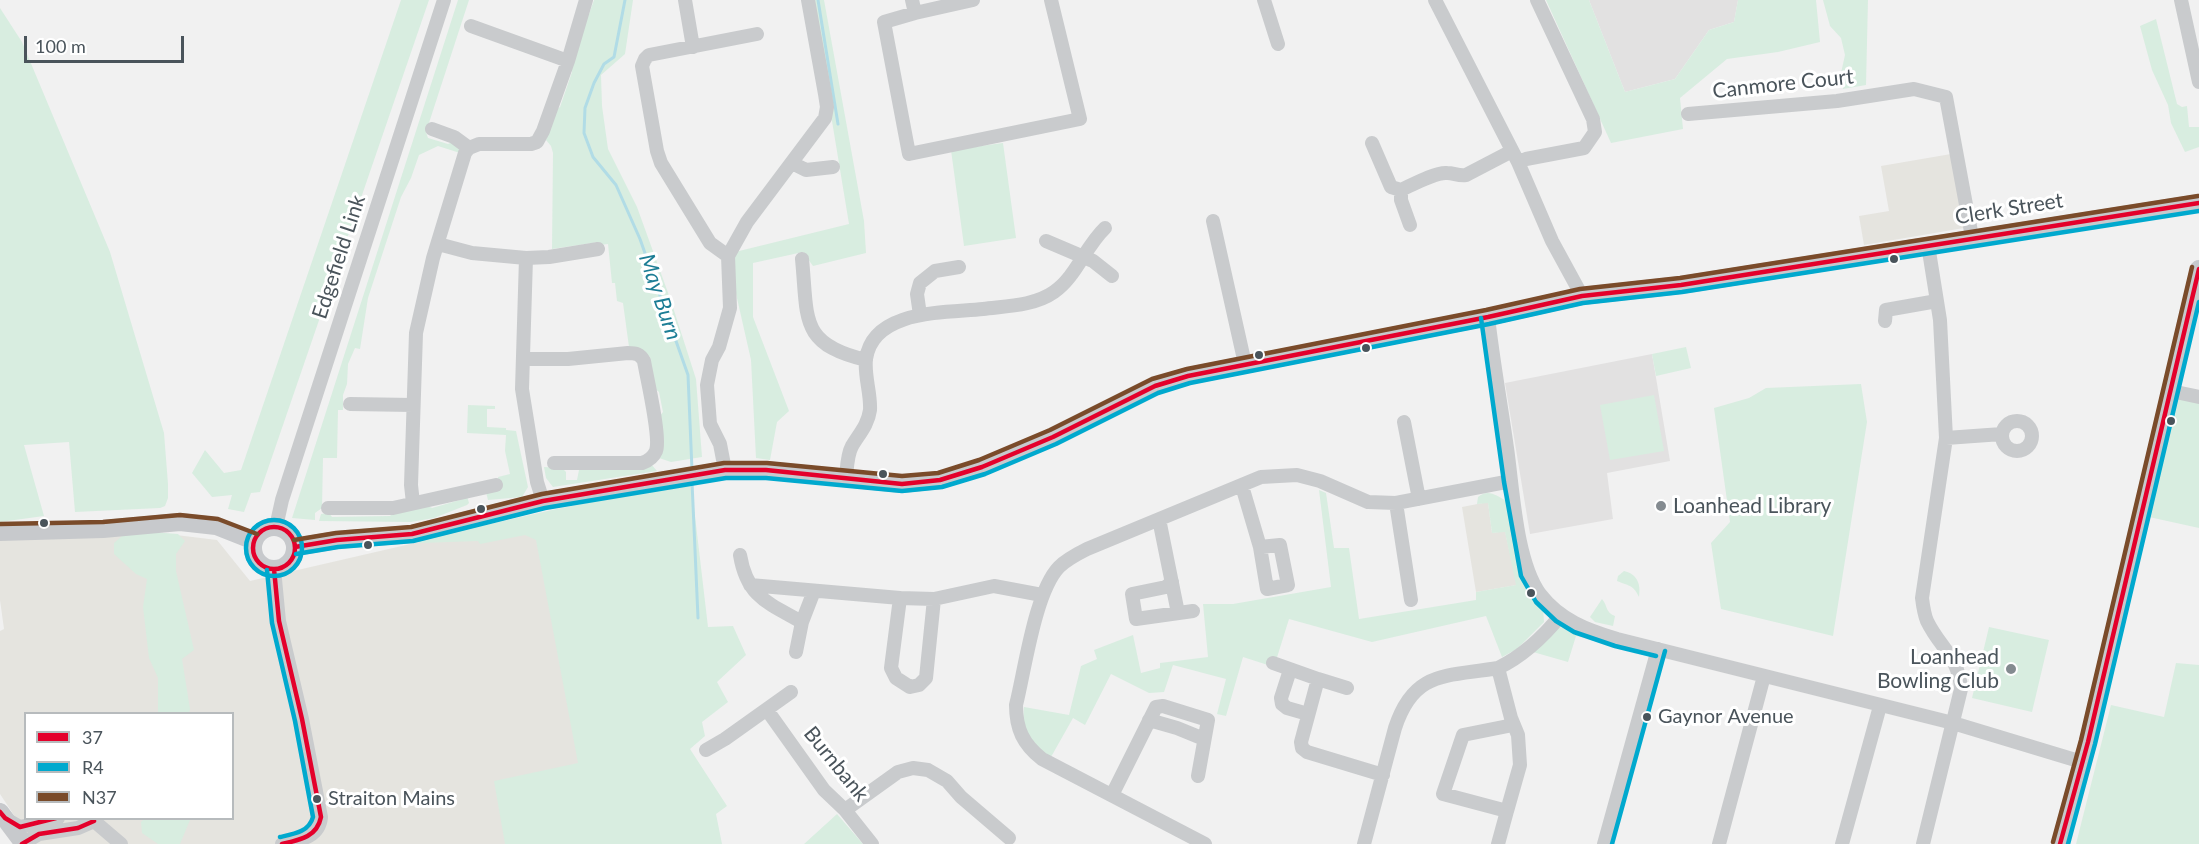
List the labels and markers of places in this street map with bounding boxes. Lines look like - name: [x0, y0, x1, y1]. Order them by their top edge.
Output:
- unlabelled marker: [1888, 253, 1900, 265]
- unlabelled marker: [1360, 342, 1372, 354]
- unlabelled marker: [1253, 349, 1265, 361]
- unlabelled marker: [2165, 415, 2177, 427]
- unlabelled marker: [877, 468, 889, 480]
- place label: Loanhead Library: [1673, 493, 1831, 519]
- marker: Loanhead Library: [1654, 499, 1668, 513]
- unlabelled marker: [475, 503, 487, 515]
- unlabelled marker: [38, 517, 50, 529]
- unlabelled marker: [362, 539, 374, 551]
- unlabelled marker: [1525, 587, 1537, 599]
- place label: Loanhead Bowling Club: [1877, 644, 1999, 694]
- marker: Loanhead Bowling Club: [2004, 662, 2018, 676]
- place label: Gaynor Avenue: [1658, 705, 1794, 729]
- marker: Gaynor Avenue: [1641, 711, 1653, 723]
- place label: Straiton Mains: [328, 787, 455, 811]
- marker: Straiton Mains: [311, 793, 323, 805]

